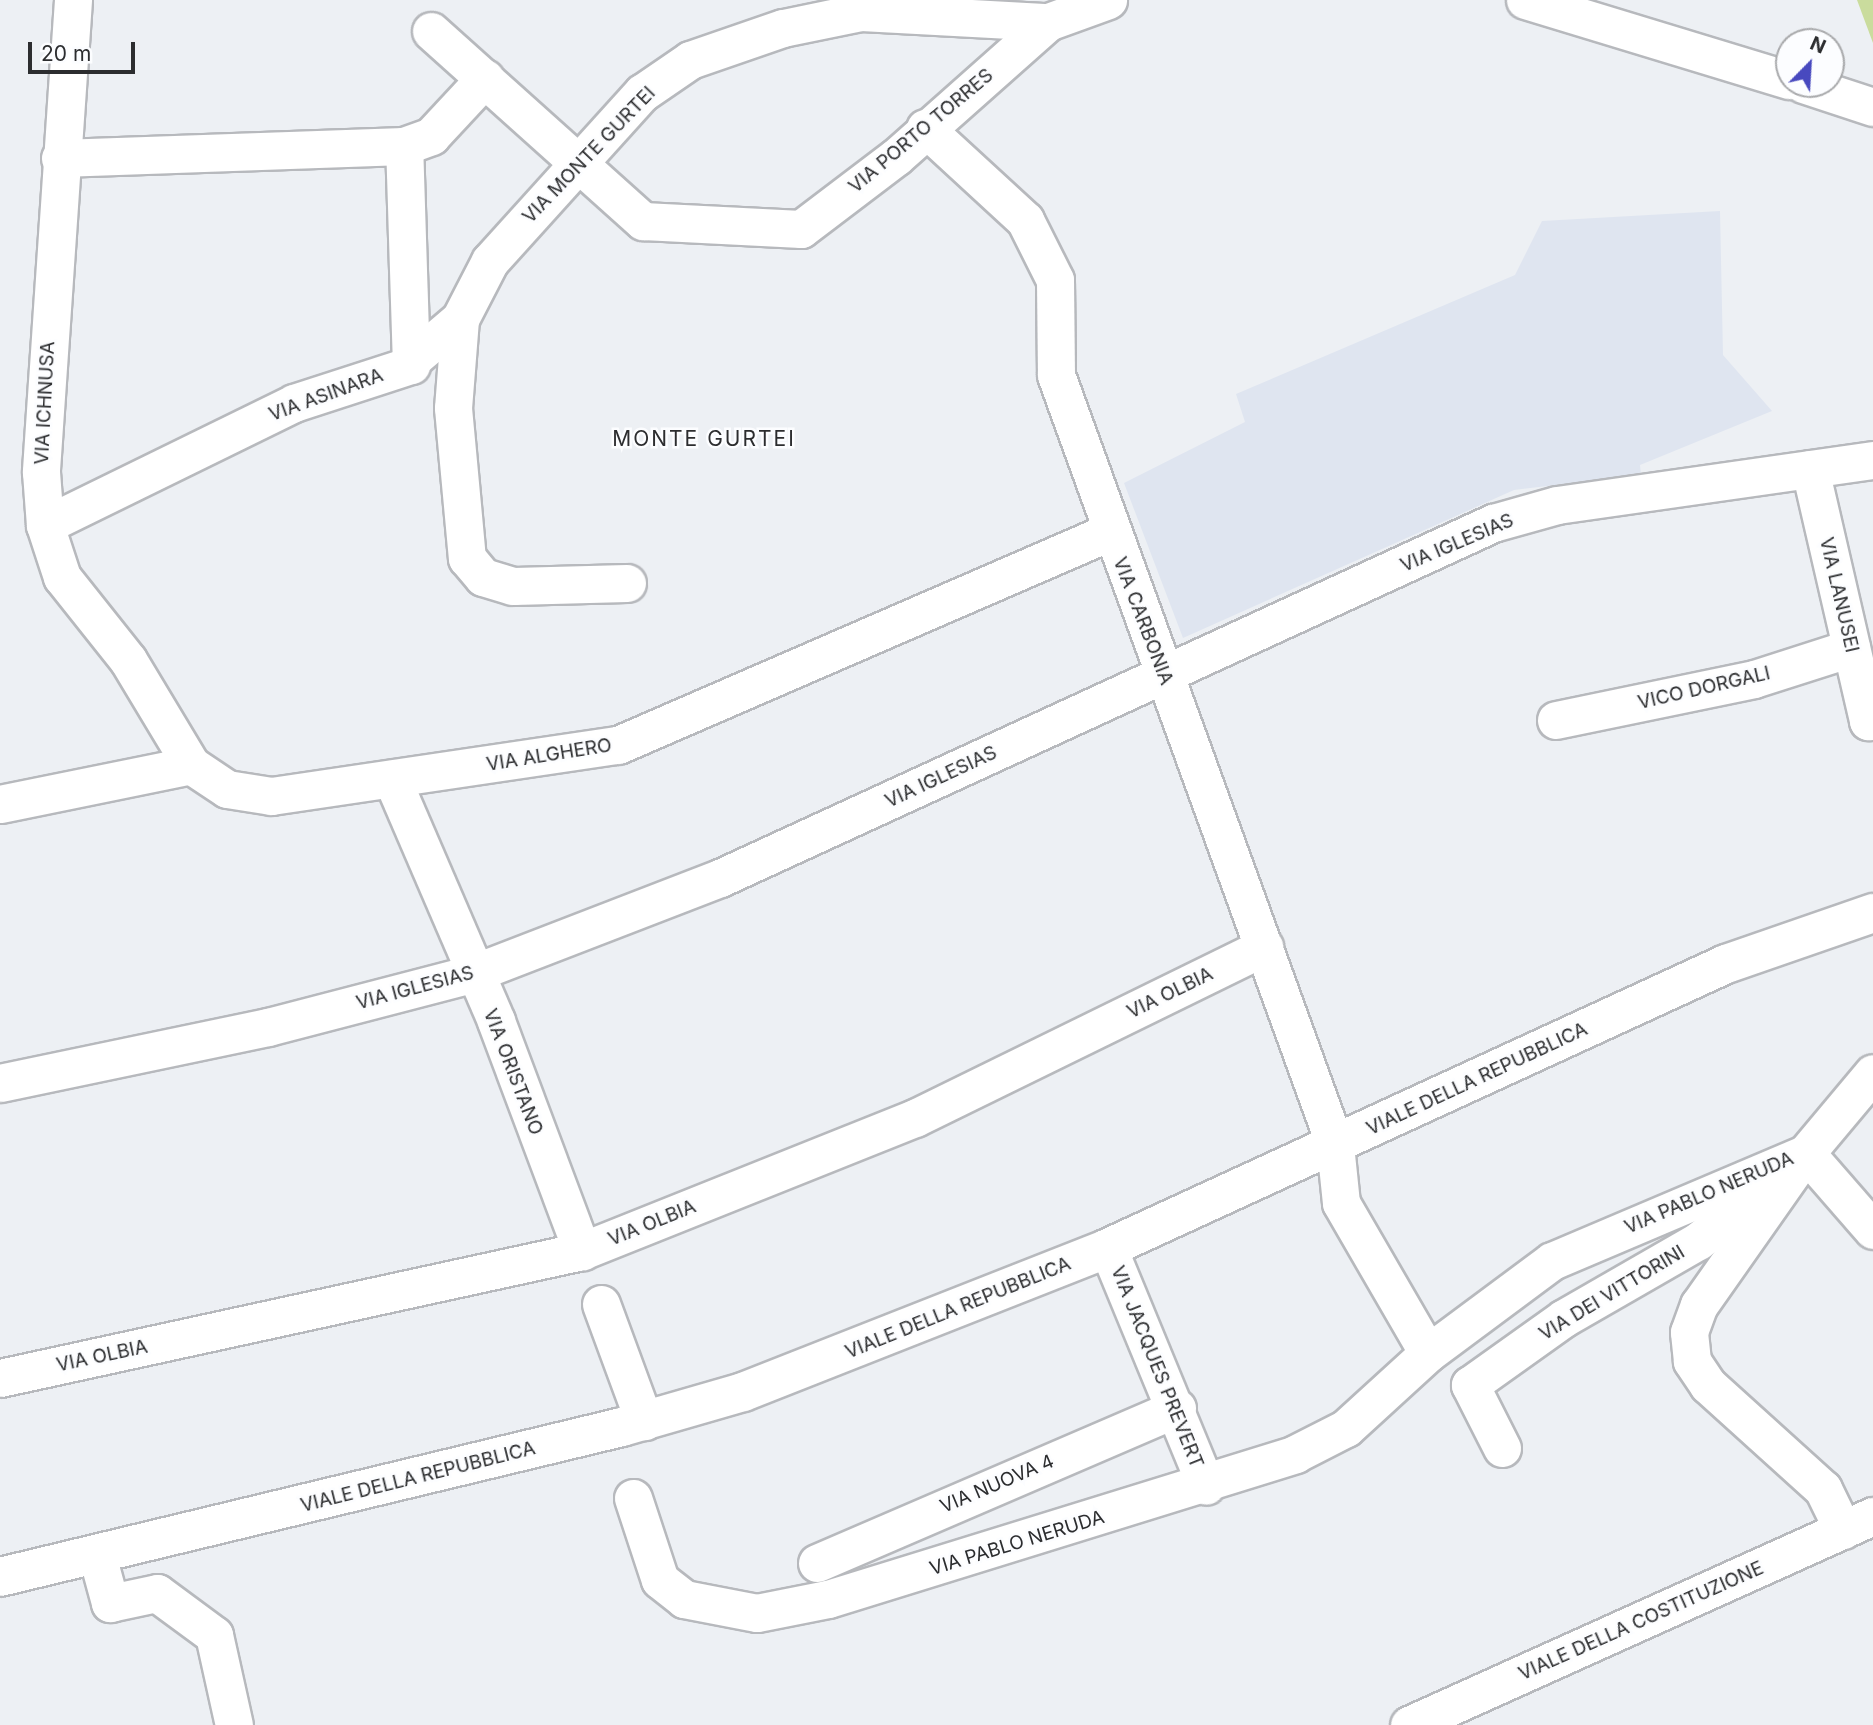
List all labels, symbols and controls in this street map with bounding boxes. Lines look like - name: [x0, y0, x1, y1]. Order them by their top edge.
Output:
- scale bar: [32, 28, 138, 72]
- north arrow: [1775, 28, 1845, 98]
- text: N: [1807, 32, 1829, 59]
- text: 20 m: [41, 41, 91, 66]
- street label: VIA PORTO TORRES: [844, 64, 998, 198]
- street label: VIA MONTE GURTEI: [518, 82, 660, 228]
- street label: VIA ICHNUSA: [30, 341, 60, 465]
- street label: VIA ASINARA: [266, 364, 386, 426]
- district label: MONTE GURTEI: [614, 426, 794, 452]
- street label: VIA IGLESIAS: [1397, 509, 1517, 577]
- street label: VIA LANUSEI: [1815, 535, 1863, 655]
- street label: VIA CARBONIA: [1108, 554, 1178, 688]
- street label: VICO DORGALI: [1636, 662, 1772, 714]
- street label: VIA ALGHERO: [485, 734, 613, 776]
- street label: VIA IGLESIAS: [881, 741, 1001, 813]
- street label: VIA IGLESIAS: [354, 961, 476, 1015]
- street label: VIA OLBIA: [1123, 962, 1217, 1024]
- street label: VIA ORISTANO: [478, 1006, 548, 1138]
- street label: VIALE DELLA REPUBBLICA: [1363, 1018, 1591, 1140]
- street label: VIA PABLO NERUDA: [1621, 1147, 1797, 1239]
- street label: VIA OLBIA: [605, 1195, 699, 1251]
- street label: VIA DEI VITTORINI: [1535, 1241, 1689, 1345]
- street label: VIALE DELLA REPUBBLICA: [842, 1252, 1074, 1364]
- street label: VIA JACQUES PREVERT: [1106, 1263, 1208, 1471]
- street label: VIA OLBIA: [54, 1335, 150, 1377]
- street label: VIALE DELLA REPUBBLICA: [298, 1437, 538, 1517]
- street label: VIA NUOVA 4: [937, 1450, 1057, 1518]
- street label: VIA PABLO NERUDA: [927, 1506, 1107, 1580]
- street label: VIALE DELLA COSTITUZIONE: [1515, 1557, 1767, 1685]

